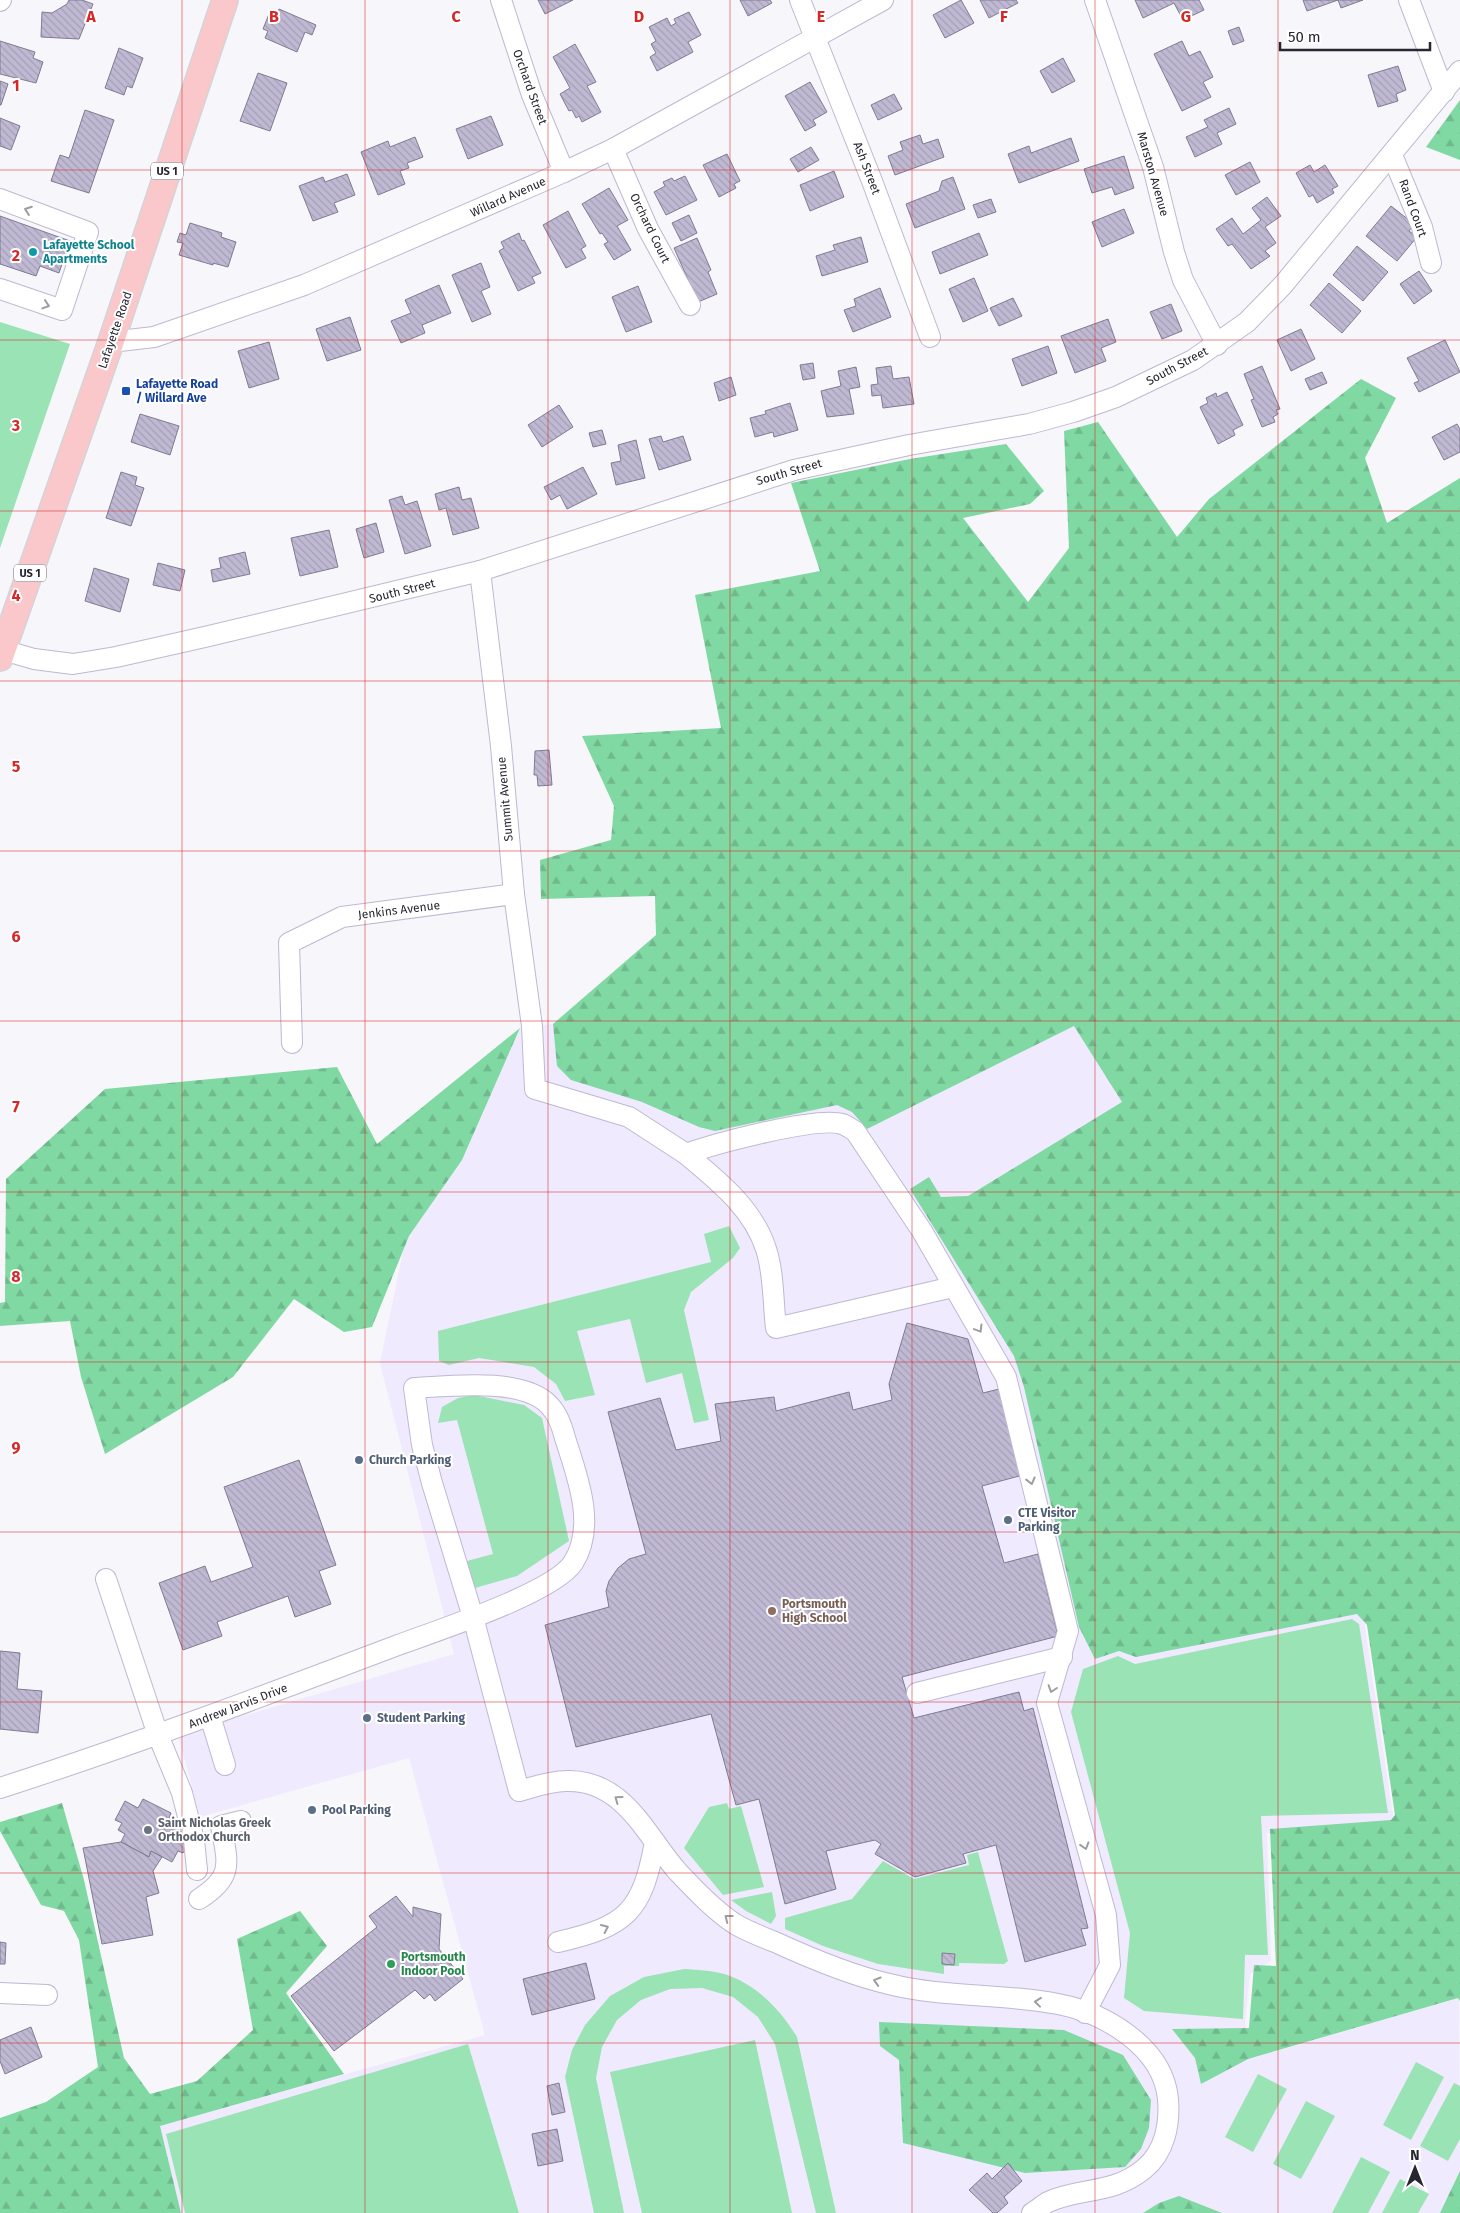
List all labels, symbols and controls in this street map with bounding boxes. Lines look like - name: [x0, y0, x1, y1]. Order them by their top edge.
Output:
- text: A: [85, 7, 96, 26]
- text: B: [269, 7, 279, 26]
- text: C: [451, 7, 461, 26]
- text: D: [634, 7, 644, 26]
- text: E: [817, 7, 825, 26]
- text: F: [1000, 7, 1008, 26]
- text: G: [1181, 7, 1191, 26]
- scale bar: [1280, 20, 1430, 52]
- text: 50 m: [1288, 28, 1321, 46]
- street label: Orchard Street: [510, 47, 550, 127]
- text: 1: [12, 76, 20, 95]
- street label: Marston Avenue: [1134, 130, 1172, 218]
- street label: Ash Street: [851, 140, 884, 197]
- road number: US 1: [151, 162, 183, 180]
- street label: Willard Avenue: [468, 174, 548, 220]
- street label: Rand Court: [1396, 177, 1430, 239]
- street label: Orchard Court: [627, 191, 673, 266]
- one-way arrow: [25, 206, 33, 216]
- place label: Lafayette School Apartments: [42, 238, 135, 266]
- text: 2: [12, 246, 20, 265]
- marker: Lafayette School Apartments: [27, 246, 39, 258]
- street label: Lafayette Road: [95, 290, 135, 370]
- one-way arrow: [42, 299, 50, 309]
- street label: South Street: [1144, 344, 1211, 388]
- place label: Lafayette Road / Willard Ave: [136, 377, 218, 405]
- marker: Lafayette Road / Willard Ave: [120, 385, 132, 397]
- text: 3: [11, 416, 20, 435]
- street label: South Street: [755, 456, 824, 488]
- road number: US 1: [14, 564, 46, 582]
- street label: South Street: [367, 576, 437, 606]
- text: 4: [11, 586, 21, 605]
- street label: Summit Avenue: [494, 756, 516, 842]
- text: 5: [12, 757, 21, 776]
- street label: Jenkins Avenue: [357, 898, 441, 922]
- text: 6: [11, 927, 21, 946]
- text: 7: [12, 1097, 20, 1116]
- text: 8: [11, 1267, 21, 1286]
- one-way arrow: [973, 1323, 983, 1332]
- text: 9: [12, 1438, 21, 1457]
- place label: Church Parking: [369, 1453, 451, 1467]
- marker: Church Parking: [353, 1454, 365, 1466]
- one-way arrow: [1025, 1477, 1036, 1486]
- place label: CTE Visitor Parking: [1018, 1506, 1076, 1534]
- marker: CTE Visitor Parking: [1002, 1514, 1014, 1526]
- place label: Portsmouth High School: [782, 1597, 847, 1625]
- marker: Portsmouth High School: [766, 1605, 778, 1617]
- street label: Andrew Jarvis Drive: [187, 1681, 289, 1731]
- one-way arrow: [1047, 1685, 1057, 1693]
- place label: Student Parking: [377, 1711, 465, 1725]
- marker: Student Parking: [361, 1712, 373, 1724]
- one-way arrow: [614, 1796, 624, 1805]
- place label: Pool Parking: [322, 1803, 391, 1817]
- marker: Pool Parking: [306, 1804, 318, 1816]
- place label: Saint Nicholas Greek Orthodox Church: [158, 1816, 271, 1844]
- marker: Saint Nicholas Greek Orthodox Church: [142, 1824, 154, 1836]
- one-way arrow: [1080, 1842, 1090, 1850]
- one-way arrow: [725, 1915, 734, 1923]
- one-way arrow: [600, 1924, 609, 1935]
- place label: Portsmouth Indoor Pool: [401, 1950, 466, 1978]
- marker: Portsmouth Indoor Pool: [385, 1958, 397, 1970]
- one-way arrow: [874, 1976, 882, 1986]
- one-way arrow: [1034, 1997, 1042, 2008]
- north arrow: [1390, 2143, 1440, 2193]
- text: N: [1410, 2147, 1420, 2164]

